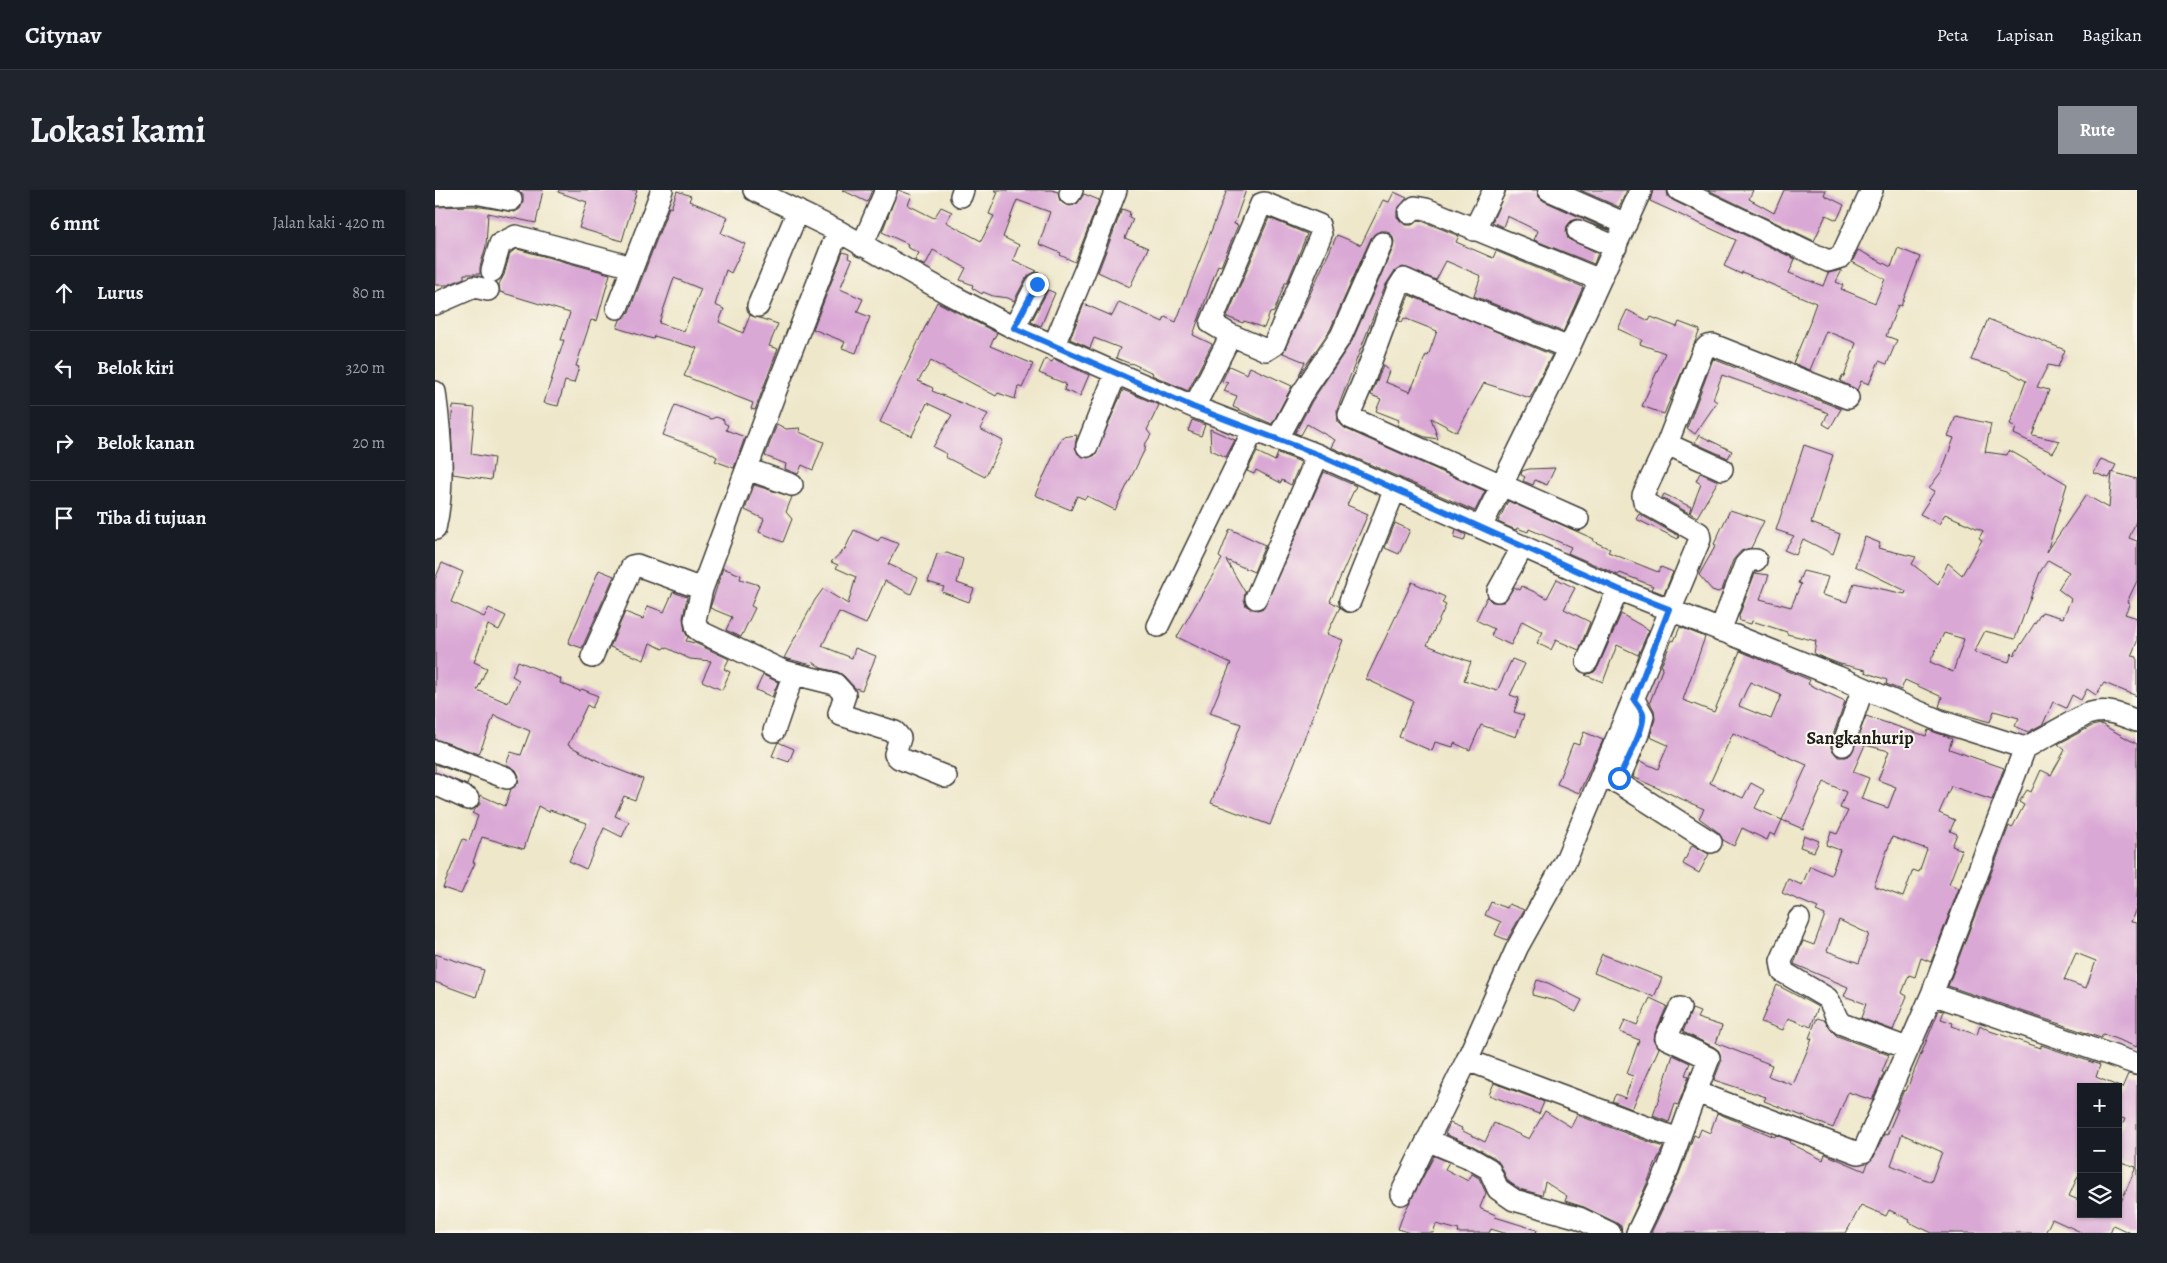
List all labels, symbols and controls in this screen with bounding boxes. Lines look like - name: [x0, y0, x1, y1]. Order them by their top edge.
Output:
- text: Citynav: [25, 19, 101, 51]
- text: Peta: [1937, 23, 1968, 47]
- text: Lapisan: [1996, 23, 2054, 47]
- text: Bagikan: [2082, 23, 2142, 47]
- text: Lokasi kami: [30, 106, 206, 154]
- button: Rute: [2058, 106, 2137, 154]
- text: 6 mnt: [50, 209, 100, 237]
- text: Jalan kaki · 420 m: [273, 212, 385, 234]
- route end: [1026, 273, 1049, 296]
- icon: ahead: [50, 279, 78, 307]
- text: Lurus: [97, 280, 143, 306]
- text: 80 m: [352, 282, 385, 304]
- icon: left: [50, 354, 78, 382]
- text: Belok kiri: [97, 355, 174, 381]
- text: 320 m: [346, 357, 385, 379]
- icon: right: [50, 429, 78, 457]
- text: Belok kanan: [97, 430, 195, 456]
- text: 20 m: [352, 432, 385, 454]
- icon: arrive: [50, 504, 78, 532]
- text: Tiba di tujuan: [97, 505, 206, 531]
- district label: Sangkanhurip: [1806, 726, 1914, 750]
- route start: [1608, 767, 1631, 790]
- map controls: [2077, 1083, 2122, 1218]
- button: +: [2077, 1083, 2122, 1128]
- button: −: [2077, 1128, 2122, 1173]
- button: layers: [2077, 1173, 2122, 1218]

